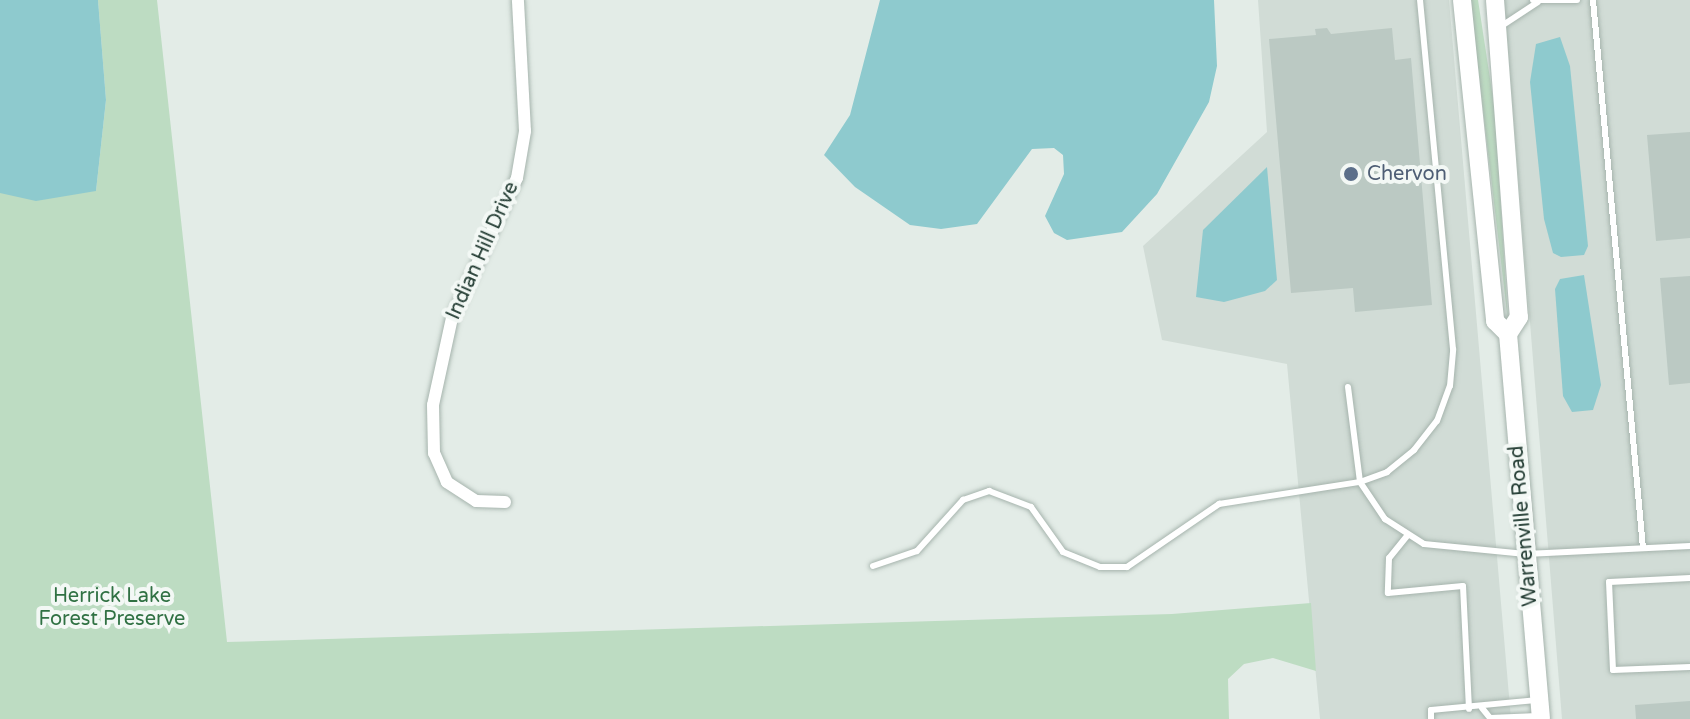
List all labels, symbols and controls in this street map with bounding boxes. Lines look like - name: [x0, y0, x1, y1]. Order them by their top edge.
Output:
- place label: Chervon: [1367, 162, 1447, 186]
- marker: Chervon: [1342, 165, 1360, 183]
- street label: Indian Hill Drive: [442, 178, 524, 324]
- street label: Warrenville Road: [1505, 445, 1543, 607]
- park label: Herrick Lake Forest Preserve: [39, 584, 185, 631]

